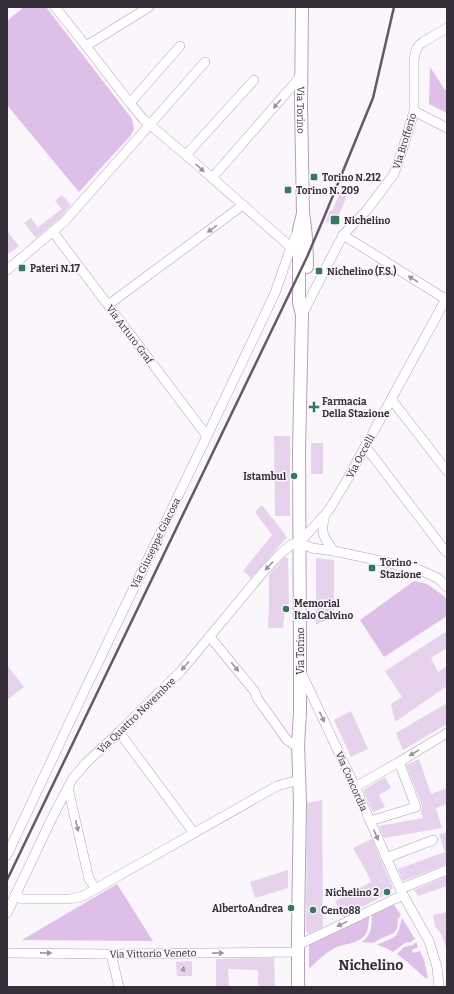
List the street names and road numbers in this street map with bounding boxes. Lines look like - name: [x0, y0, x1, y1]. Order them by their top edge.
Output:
- street label: Via Torino: [294, 86, 307, 134]
- street label: Via Brofferio: [391, 111, 419, 171]
- street label: Via Arturo Graf: [103, 303, 156, 367]
- street label: Via Occelli: [344, 432, 378, 481]
- street label: Via Giuseppe Giacosa: [129, 496, 183, 591]
- street label: Via Torino: [295, 627, 307, 675]
- street label: Via Quattro Novembre: [95, 675, 178, 756]
- street label: Via Concordia: [333, 750, 370, 814]
- street label: Via Vittorio Veneto: [109, 947, 197, 961]

